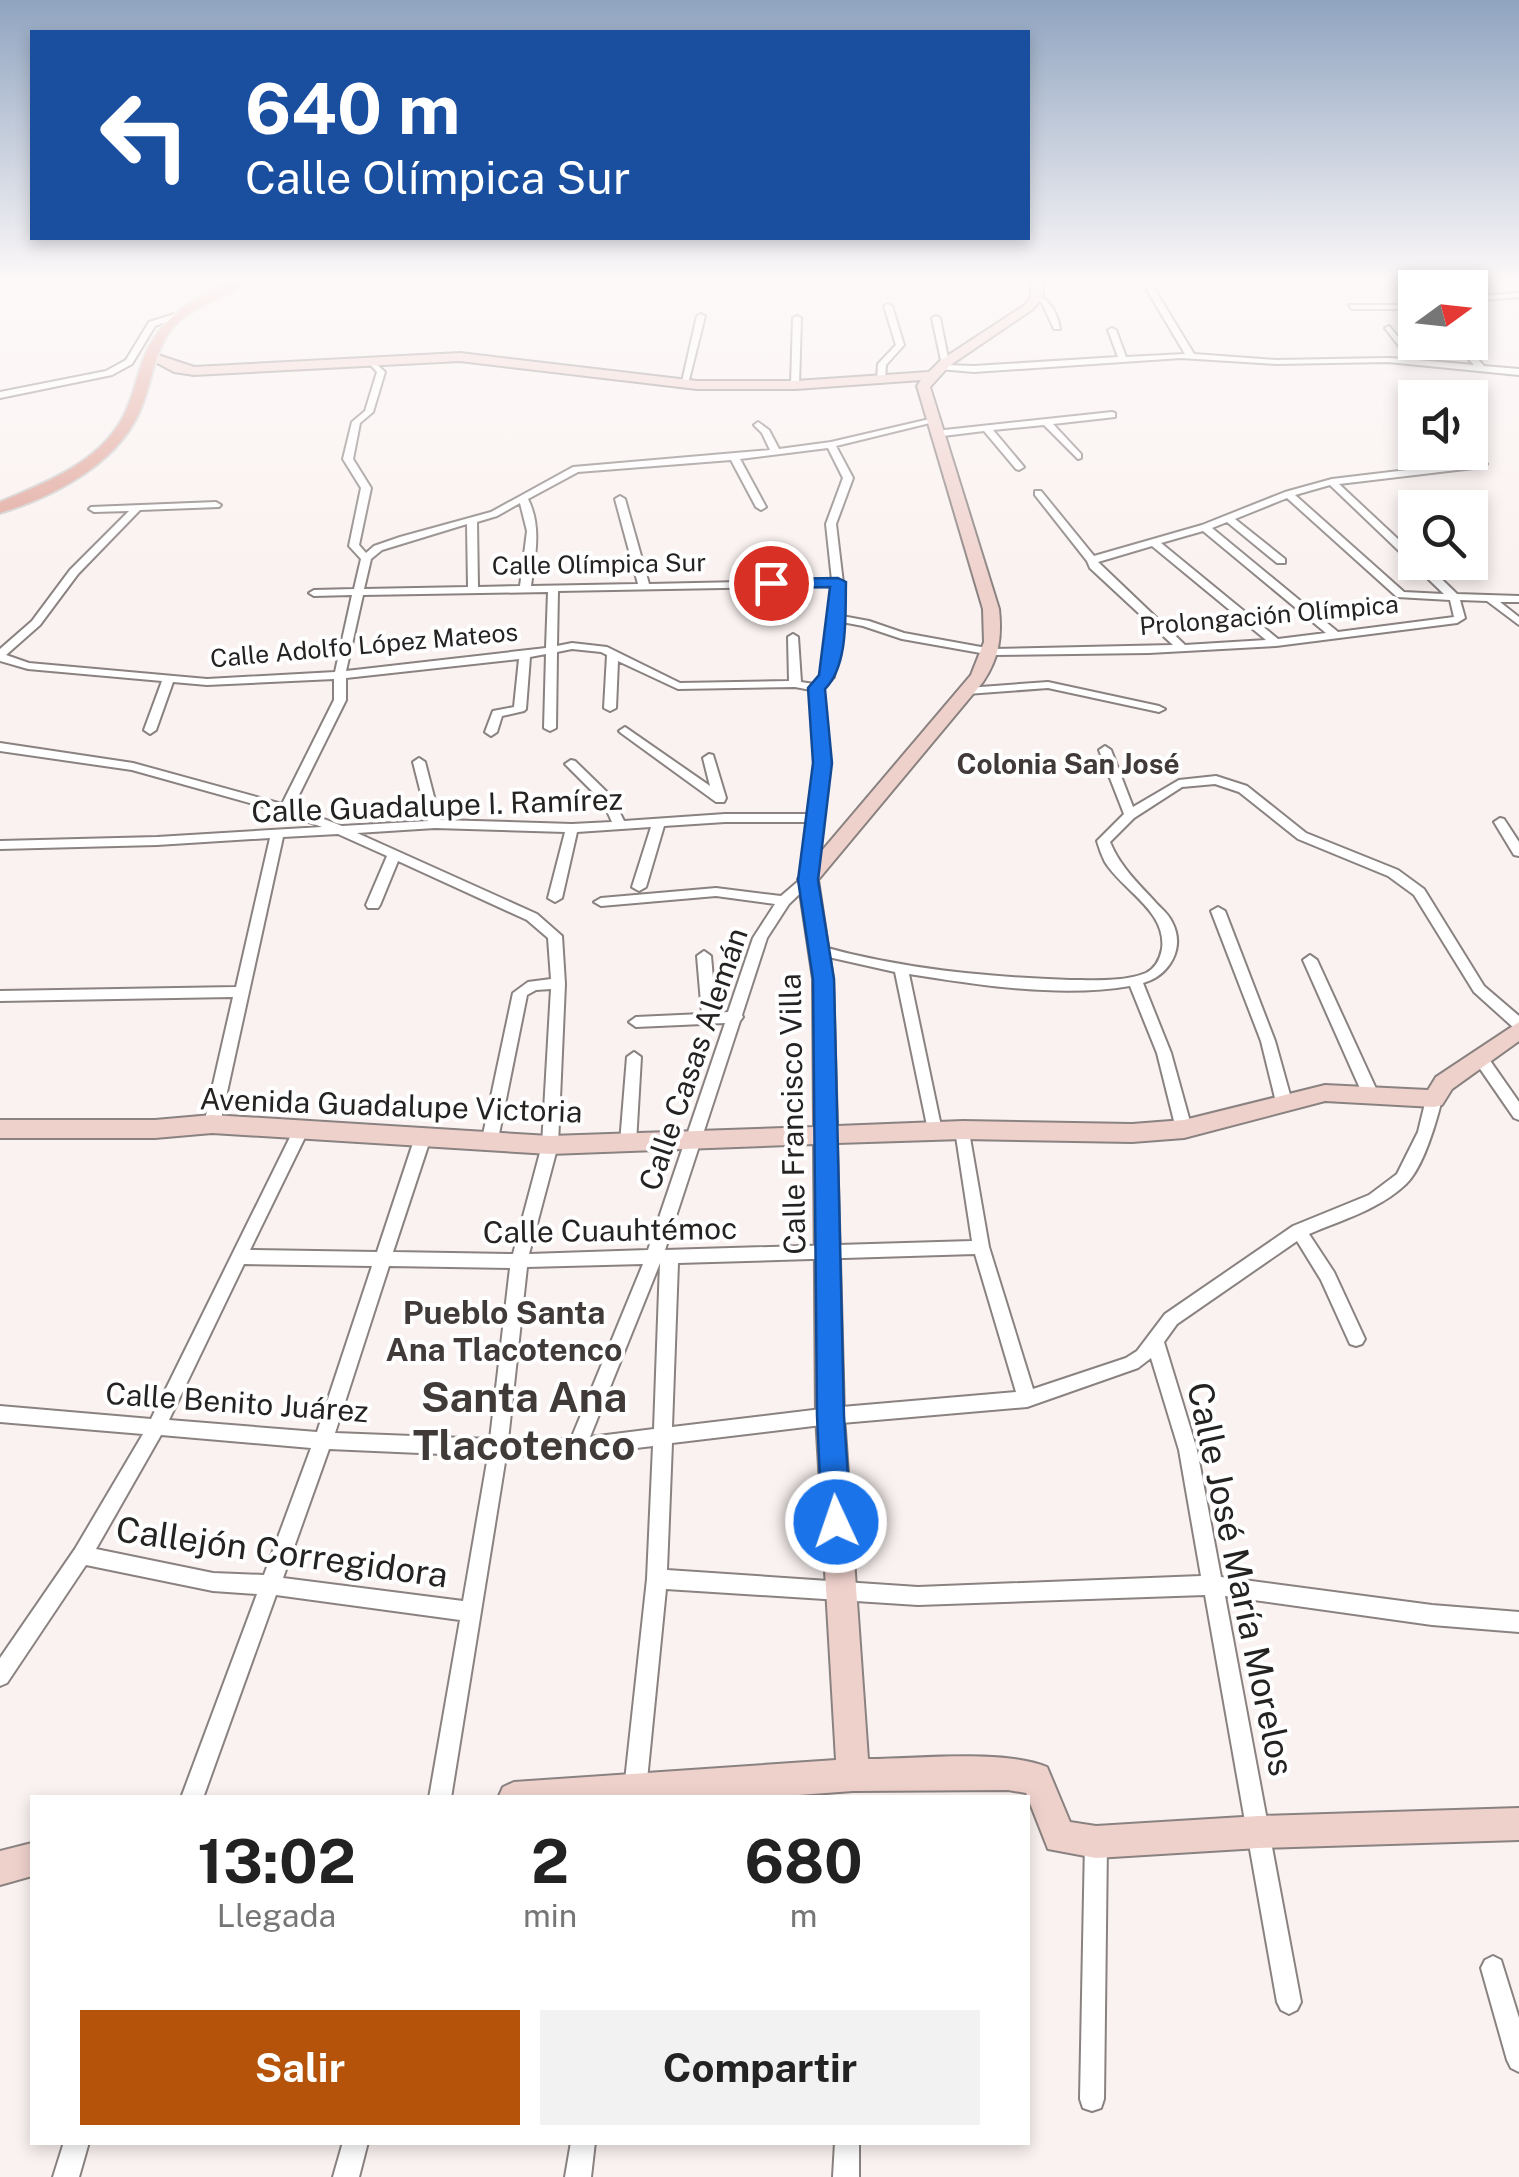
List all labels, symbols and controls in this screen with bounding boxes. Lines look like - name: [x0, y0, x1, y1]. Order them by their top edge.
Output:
- text: 640 m: [245, 67, 461, 150]
- icon: left: [80, 70, 210, 200]
- text: Calle Olímpica Sur: [245, 151, 630, 204]
- north arrow: [1398, 270, 1488, 360]
- map controls: [1398, 270, 1488, 580]
- button: sound: [1398, 380, 1488, 470]
- button: search: [1398, 490, 1488, 580]
- pin: [729, 541, 814, 626]
- street label: Calle Olímpica Sur: [492, 547, 706, 581]
- icon: arrive: [744, 556, 799, 611]
- street label: Prolongación Olímpica: [1138, 589, 1400, 641]
- street label: Calle Adolfo López Mateos: [209, 617, 519, 673]
- district label: Colonia San José: [956, 747, 1180, 780]
- street label: Calle Guadalupe I. Ramírez: [251, 781, 623, 829]
- street label: Calle Casas Alemán: [631, 923, 755, 1195]
- street label: Calle Francisco Villa: [772, 973, 812, 1255]
- street label: Avenida Guadalupe Victoria: [199, 1080, 583, 1130]
- street label: Calle Cuauhtémoc: [482, 1210, 738, 1250]
- district label: Pueblo Santa Ana Tlacotenco: [385, 1294, 623, 1368]
- district label: Santa Ana Tlacotenco: [413, 1372, 635, 1469]
- street label: Calle Benito Juárez: [104, 1375, 370, 1429]
- street label: Calle José María Morelos: [1179, 1378, 1303, 1780]
- position arrow: [784, 1470, 888, 1574]
- street label: Callejón Corregidora: [113, 1508, 451, 1596]
- text: 13:02: [197, 1826, 356, 1897]
- text: 2: [531, 1826, 569, 1897]
- text: 680: [745, 1826, 863, 1897]
- text: Llegada: [217, 1897, 336, 1934]
- text: min: [523, 1897, 577, 1934]
- text: m: [790, 1897, 818, 1934]
- button: Salir: [80, 2010, 520, 2125]
- button: Compartir: [540, 2010, 980, 2125]

